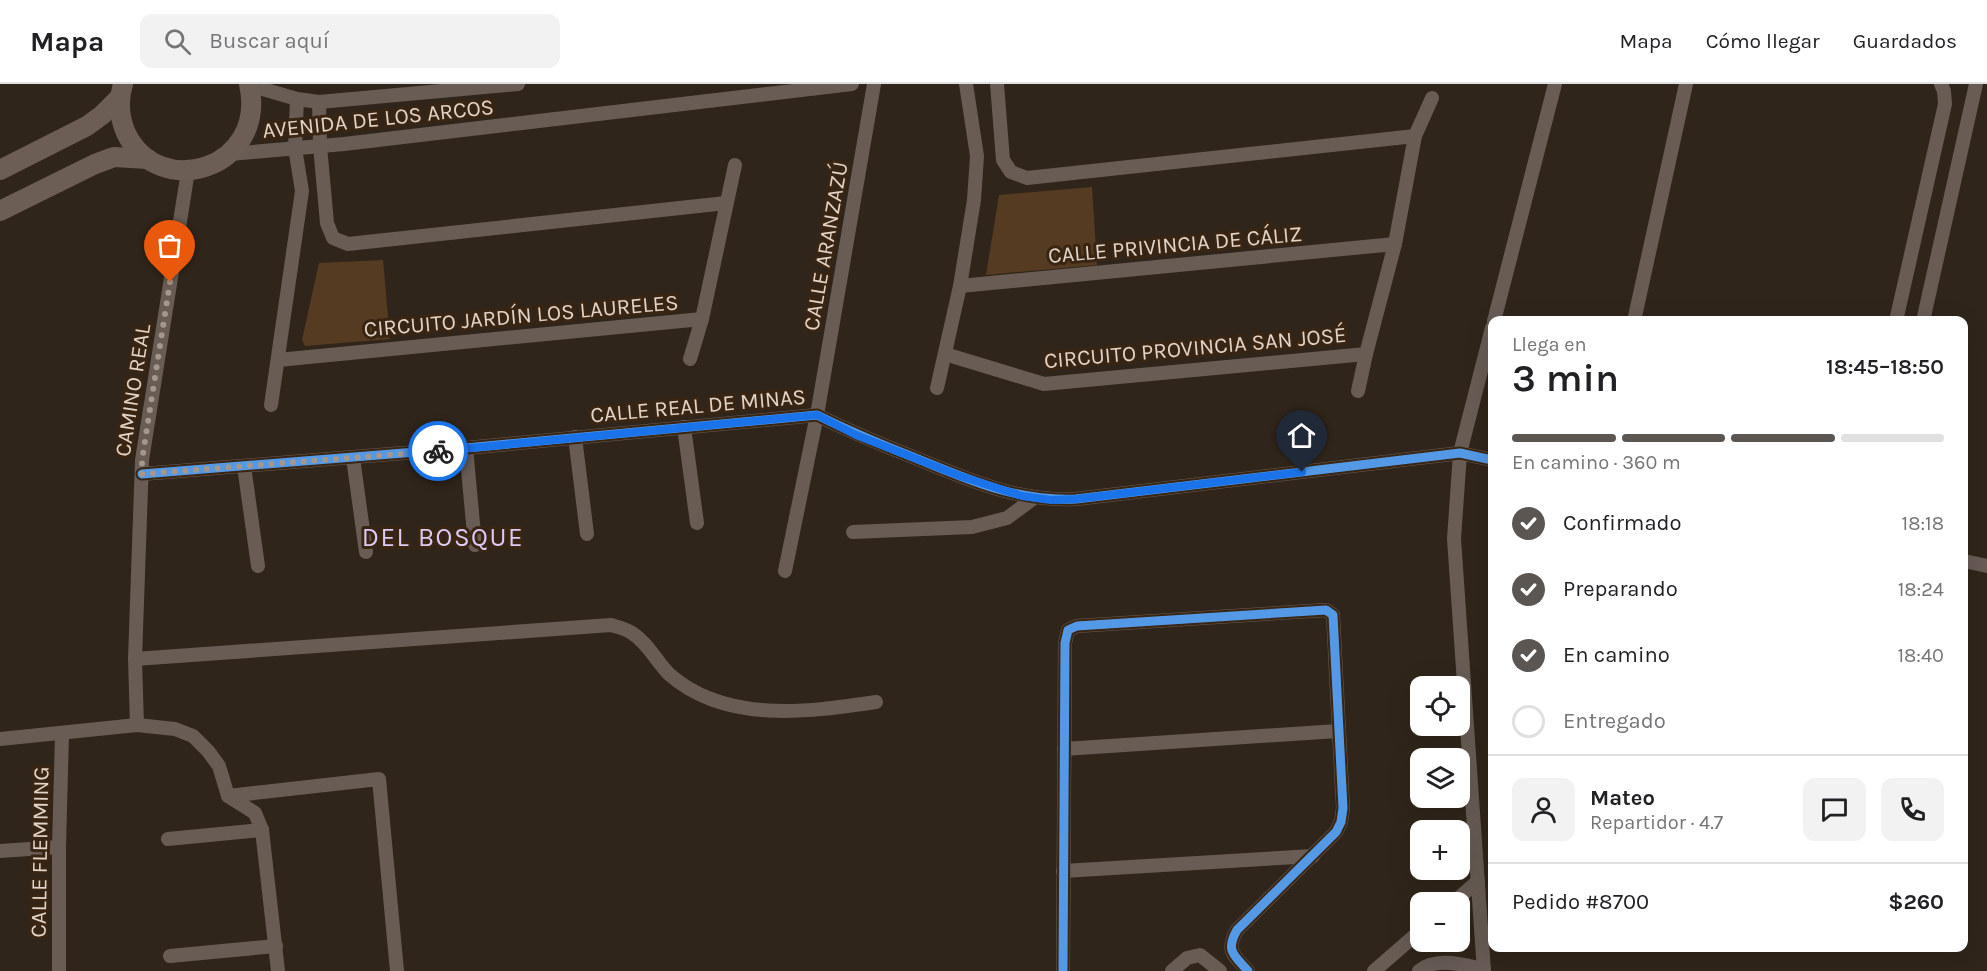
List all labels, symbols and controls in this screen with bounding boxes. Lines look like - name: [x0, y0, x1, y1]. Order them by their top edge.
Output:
- search box: [140, 14, 560, 68]
- text: Mapa: [30, 25, 104, 58]
- icon: search: [161, 25, 194, 58]
- text: Buscar aquí: [209, 28, 329, 54]
- text: Mapa: [1619, 29, 1673, 53]
- text: Cómo llegar: [1706, 29, 1820, 53]
- text: Guardados: [1853, 29, 1957, 53]
- street label: AVENIDA DE LOS ARCOS: [261, 94, 495, 144]
- street label: CALLE ARANZAZÚ: [797, 159, 854, 333]
- pin: [144, 220, 195, 282]
- street label: CALLE PRIVINCIA DE CÁLIZ: [1047, 220, 1303, 269]
- icon: bag: [153, 229, 186, 262]
- street label: CIRCUITO JARDÍN LOS LAURELES: [363, 288, 679, 343]
- street label: CAMINO REAL: [110, 321, 156, 458]
- street label: CIRCUITO PROVINCIA SAN JOSÉ: [1043, 321, 1347, 374]
- text: Llega en: [1512, 333, 1587, 356]
- text: 18:45–18:50: [1826, 354, 1944, 380]
- text: 3 min: [1512, 355, 1619, 401]
- street label: CALLE REAL DE MINAS: [589, 384, 807, 428]
- pin: [1276, 410, 1327, 472]
- icon: home: [1285, 419, 1318, 452]
- courier: [408, 421, 468, 481]
- icon: bike: [422, 435, 455, 468]
- text: En camino · 360 m: [1512, 451, 1681, 474]
- icon: check: [1512, 507, 1545, 540]
- text: Confirmado: [1563, 510, 1682, 536]
- text: 18:18: [1902, 512, 1944, 535]
- district label: DEL BOSQUE: [362, 522, 524, 553]
- icon: check: [1512, 573, 1545, 606]
- text: Preparando: [1563, 576, 1678, 602]
- text: 18:24: [1898, 578, 1944, 601]
- icon: check: [1512, 639, 1545, 672]
- text: En camino: [1563, 642, 1670, 668]
- text: 18:40: [1897, 644, 1944, 667]
- map controls: [1410, 676, 1470, 952]
- button: locate: [1410, 676, 1470, 736]
- text: Entregado: [1563, 708, 1666, 734]
- button: layers: [1410, 748, 1470, 808]
- street label: CALLE FLEMMING: [26, 766, 54, 938]
- button: person: [1512, 778, 1575, 841]
- button: chat: [1803, 778, 1866, 841]
- button: phone: [1881, 778, 1944, 841]
- text: Mateo: [1590, 785, 1655, 811]
- text: Repartidor · 4.7: [1590, 811, 1723, 834]
- button: +: [1410, 820, 1470, 880]
- text: Pedido #8700: [1512, 889, 1649, 915]
- text: $260: [1888, 889, 1944, 915]
- button: −: [1410, 892, 1470, 952]

